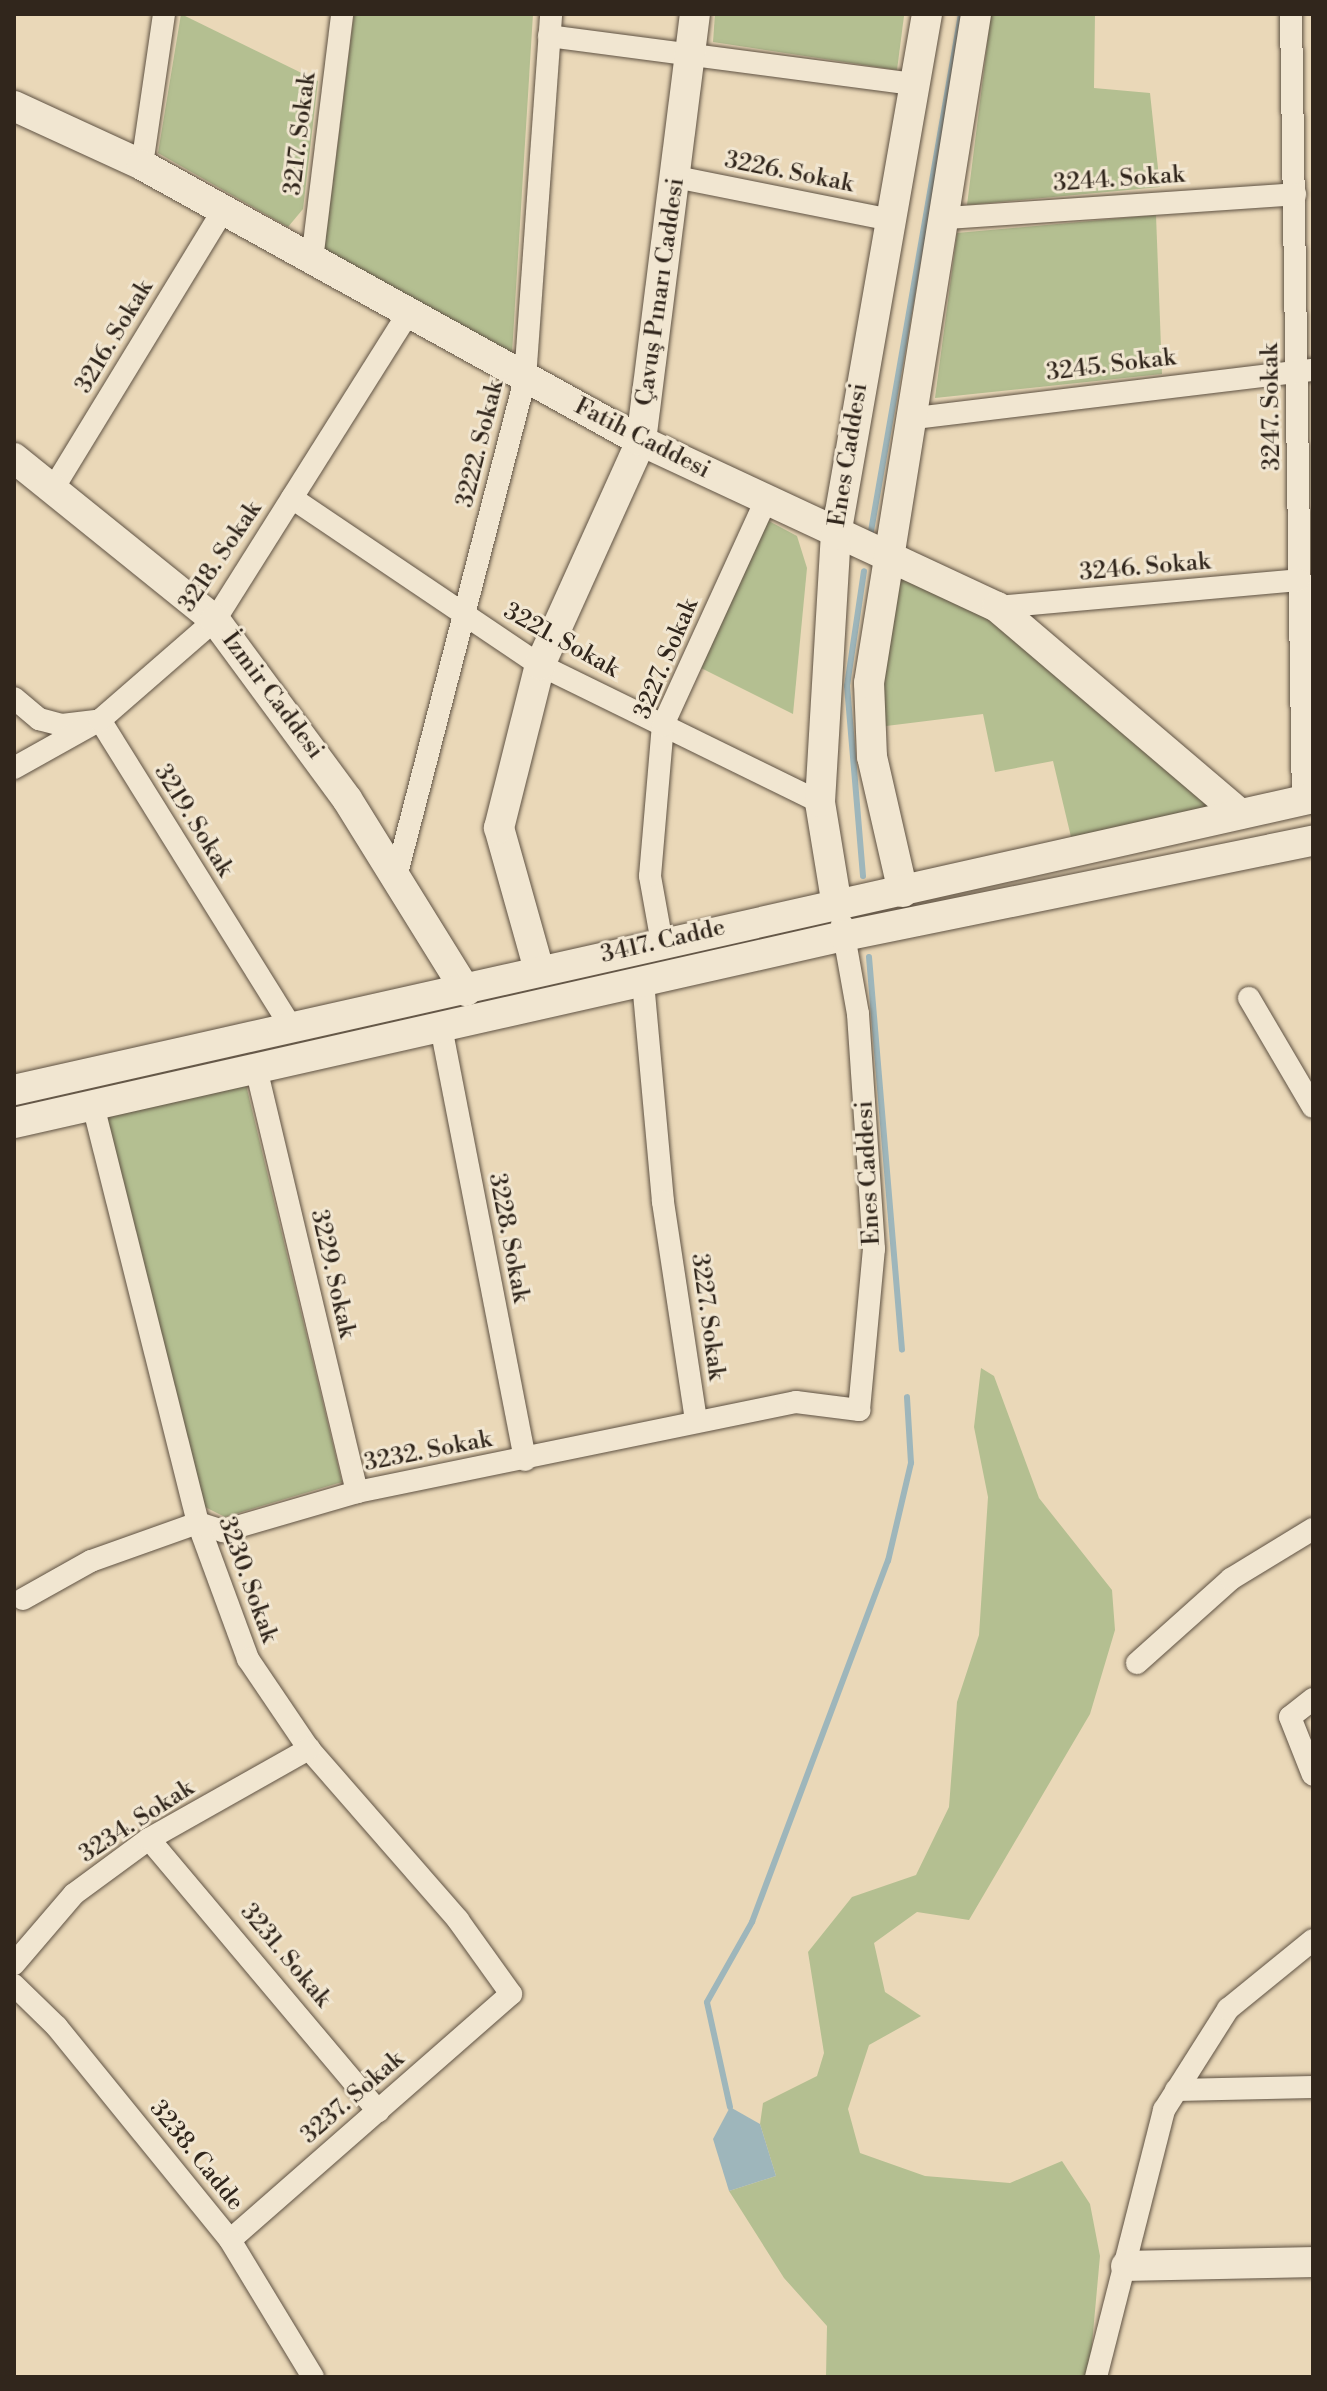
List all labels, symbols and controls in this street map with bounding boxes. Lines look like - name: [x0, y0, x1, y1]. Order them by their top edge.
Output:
- street label: 3217. Sokak: [279, 71, 323, 197]
- street label: 3226. Sokak: [722, 146, 856, 200]
- street label: 3244. Sokak: [1052, 161, 1186, 199]
- street label: Çavuş Pınarı Caddesi: [631, 176, 691, 408]
- street label: 3216. Sokak: [70, 275, 160, 399]
- street label: 3247. Sokak: [1256, 343, 1288, 471]
- street label: 3245. Sokak: [1045, 344, 1177, 388]
- street label: 3222. Sokak: [451, 378, 511, 510]
- street label: Enes Caddesi: [823, 381, 875, 529]
- street label: Fatih Caddesi: [569, 392, 715, 486]
- street label: 3218. Sokak: [173, 496, 269, 618]
- street label: 3246. Sokak: [1078, 548, 1212, 588]
- street label: 3227. Sokak: [629, 595, 705, 723]
- street label: 3221. Sokak: [498, 598, 624, 684]
- street label: İzmir Caddesi: [215, 627, 329, 765]
- street label: 3219. Sokak: [147, 760, 239, 882]
- street label: 3417. Cadde: [598, 914, 728, 970]
- street label: Enes Caddesi: [851, 1100, 887, 1246]
- street label: 3228. Sokak: [481, 1171, 535, 1305]
- street label: 3229. Sokak: [303, 1207, 361, 1341]
- street label: 3227. Sokak: [684, 1252, 730, 1382]
- street label: 3232. Sokak: [362, 1426, 494, 1478]
- street label: 3230. Sokak: [211, 1513, 283, 1647]
- street label: 3234. Sokak: [74, 1774, 200, 1870]
- street label: 3231. Sokak: [233, 1899, 337, 2013]
- street label: 3237. Sokak: [296, 2046, 410, 2150]
- street label: 3238. Cadde: [143, 2095, 249, 2217]

